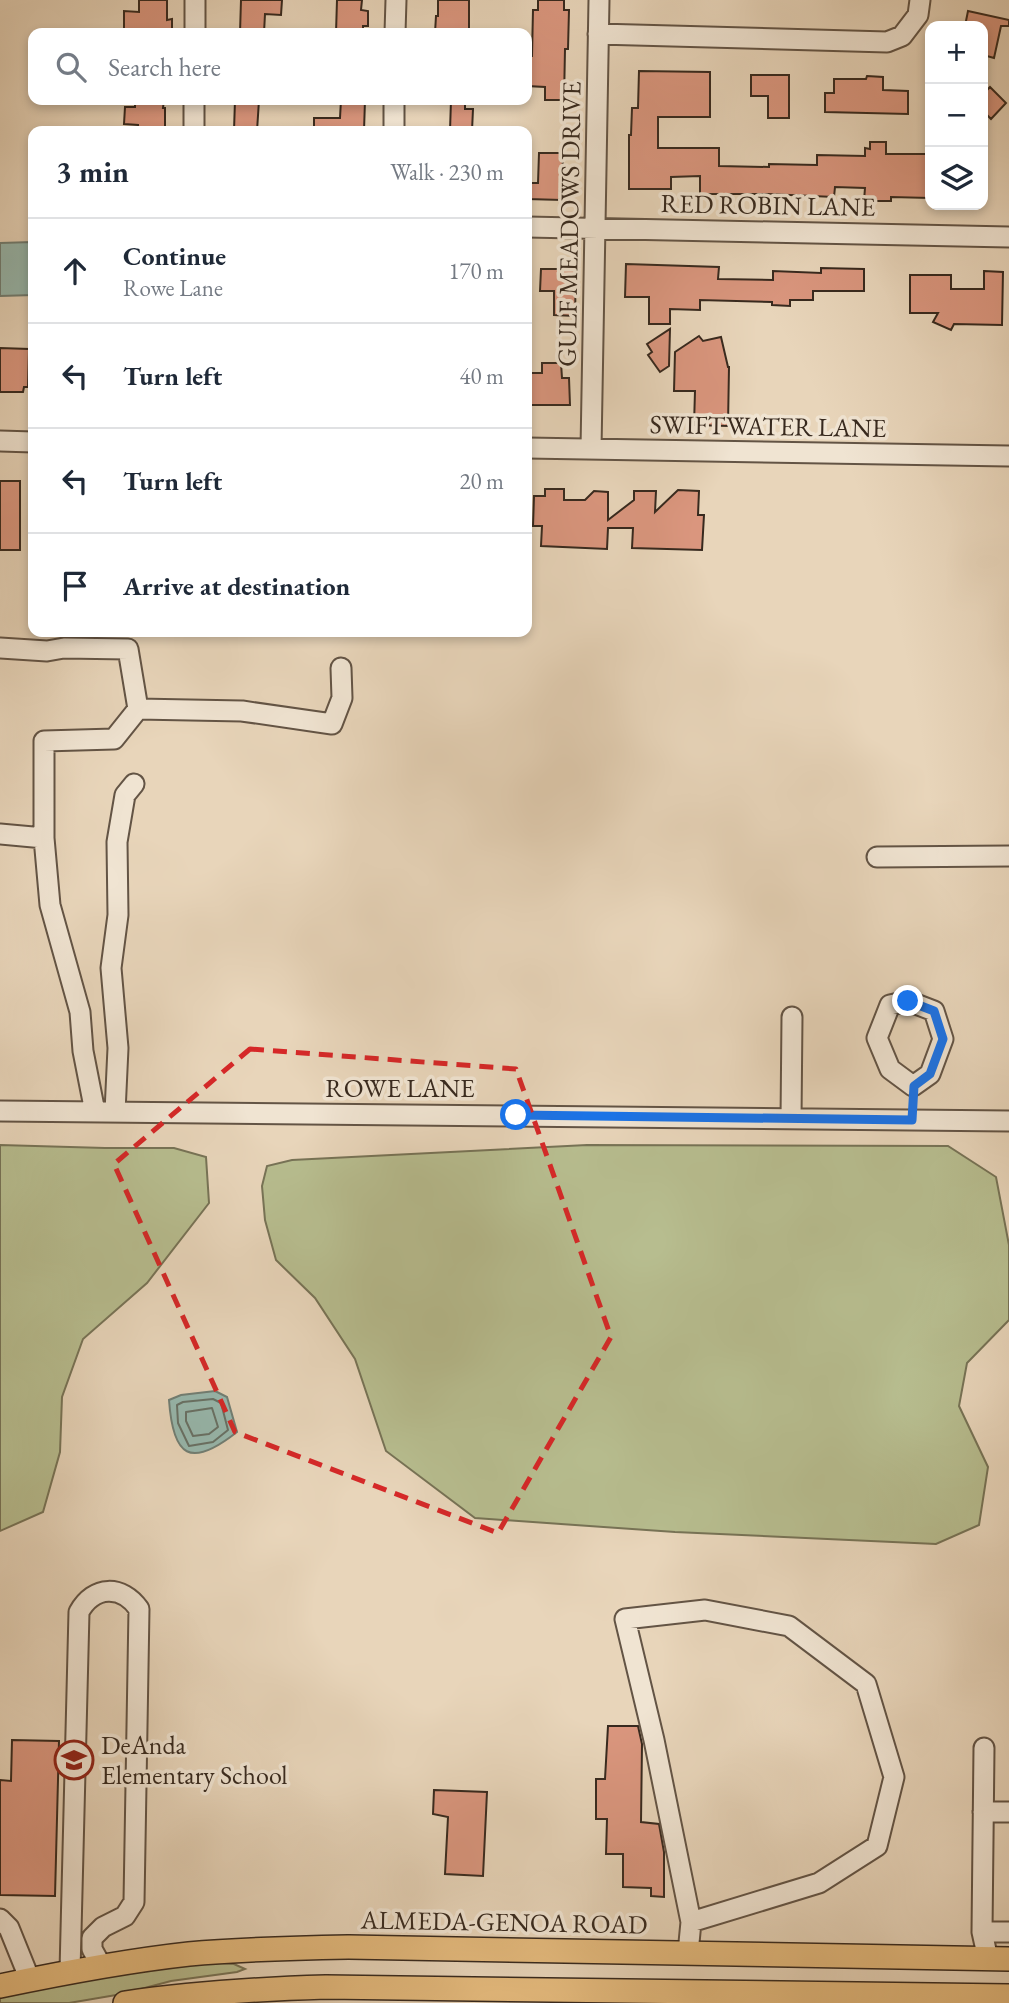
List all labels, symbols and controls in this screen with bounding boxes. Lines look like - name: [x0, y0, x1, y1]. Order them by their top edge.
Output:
- map controls: [925, 21, 988, 210]
- button: +: [925, 21, 988, 84]
- search box: [28, 28, 532, 105]
- icon: search: [52, 48, 90, 86]
- text: Search here: [108, 50, 221, 84]
- street label: GULF MEADOWS DRIVE: [550, 80, 588, 367]
- button: −: [925, 84, 988, 147]
- button: layers: [925, 147, 988, 210]
- text: 3 min: [56, 152, 129, 191]
- text: Walk · 230 m: [390, 157, 504, 187]
- street label: RED ROBIN LANE: [660, 186, 876, 224]
- text: Continue: [123, 239, 226, 273]
- icon: ahead: [56, 252, 94, 290]
- text: 170 m: [448, 256, 504, 286]
- text: Rowe Lane: [123, 273, 223, 303]
- icon: left: [56, 357, 94, 395]
- text: Turn left: [123, 359, 222, 393]
- text: 40 m: [459, 361, 504, 391]
- street label: SWIFTWATER LANE: [649, 407, 887, 445]
- icon: left: [56, 462, 94, 500]
- text: Turn left: [123, 464, 222, 498]
- text: 20 m: [459, 466, 504, 496]
- icon: arrive: [56, 567, 94, 605]
- text: Arrive at destination: [123, 569, 350, 603]
- route end: [892, 985, 923, 1016]
- street label: ROWE LANE: [325, 1071, 475, 1105]
- route start: [500, 1099, 531, 1130]
- place label: DeAnda Elementary School: [101, 1728, 288, 1792]
- school or university icon: DeAnda Elementary School: [53, 1739, 95, 1781]
- street label: ALMEDA-GENOA ROAD: [359, 1902, 648, 1942]

